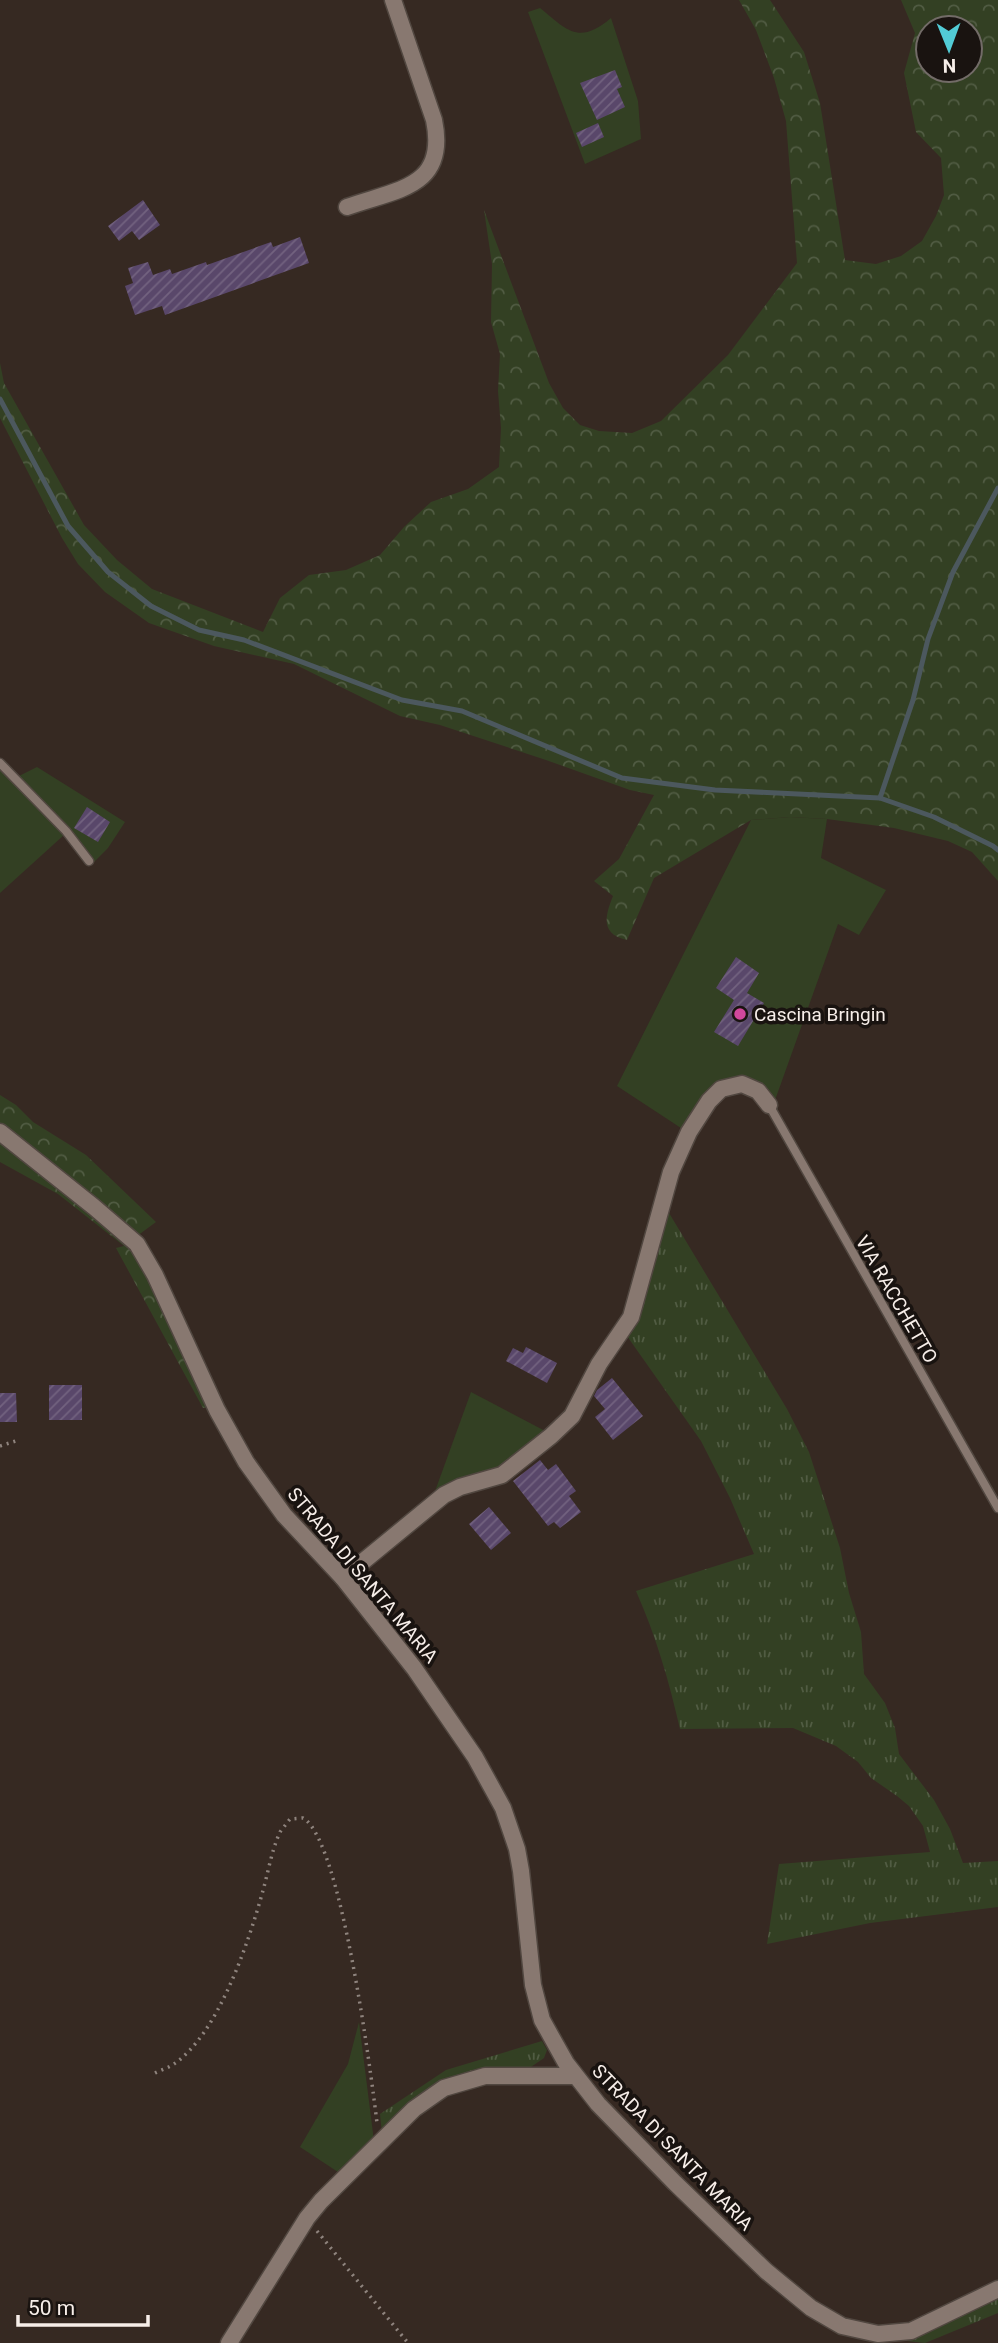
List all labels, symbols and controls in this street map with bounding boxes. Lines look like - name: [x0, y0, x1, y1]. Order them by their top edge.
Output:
- north arrow: [914, 14, 984, 84]
- text: N: [942, 54, 956, 77]
- place label: Cascina Bringin: [754, 1003, 886, 1026]
- marker: Cascina Bringin: [732, 1006, 748, 1022]
- street label: VIA RACCHETTO: [851, 1231, 942, 1367]
- street label: STRADA DI SANTA MARIA: [283, 1483, 443, 1668]
- street label: STRADA DI SANTA MARIA: [587, 2060, 758, 2236]
- scale bar: [18, 2284, 147, 2328]
- text: 50 m: [28, 2296, 75, 2320]

